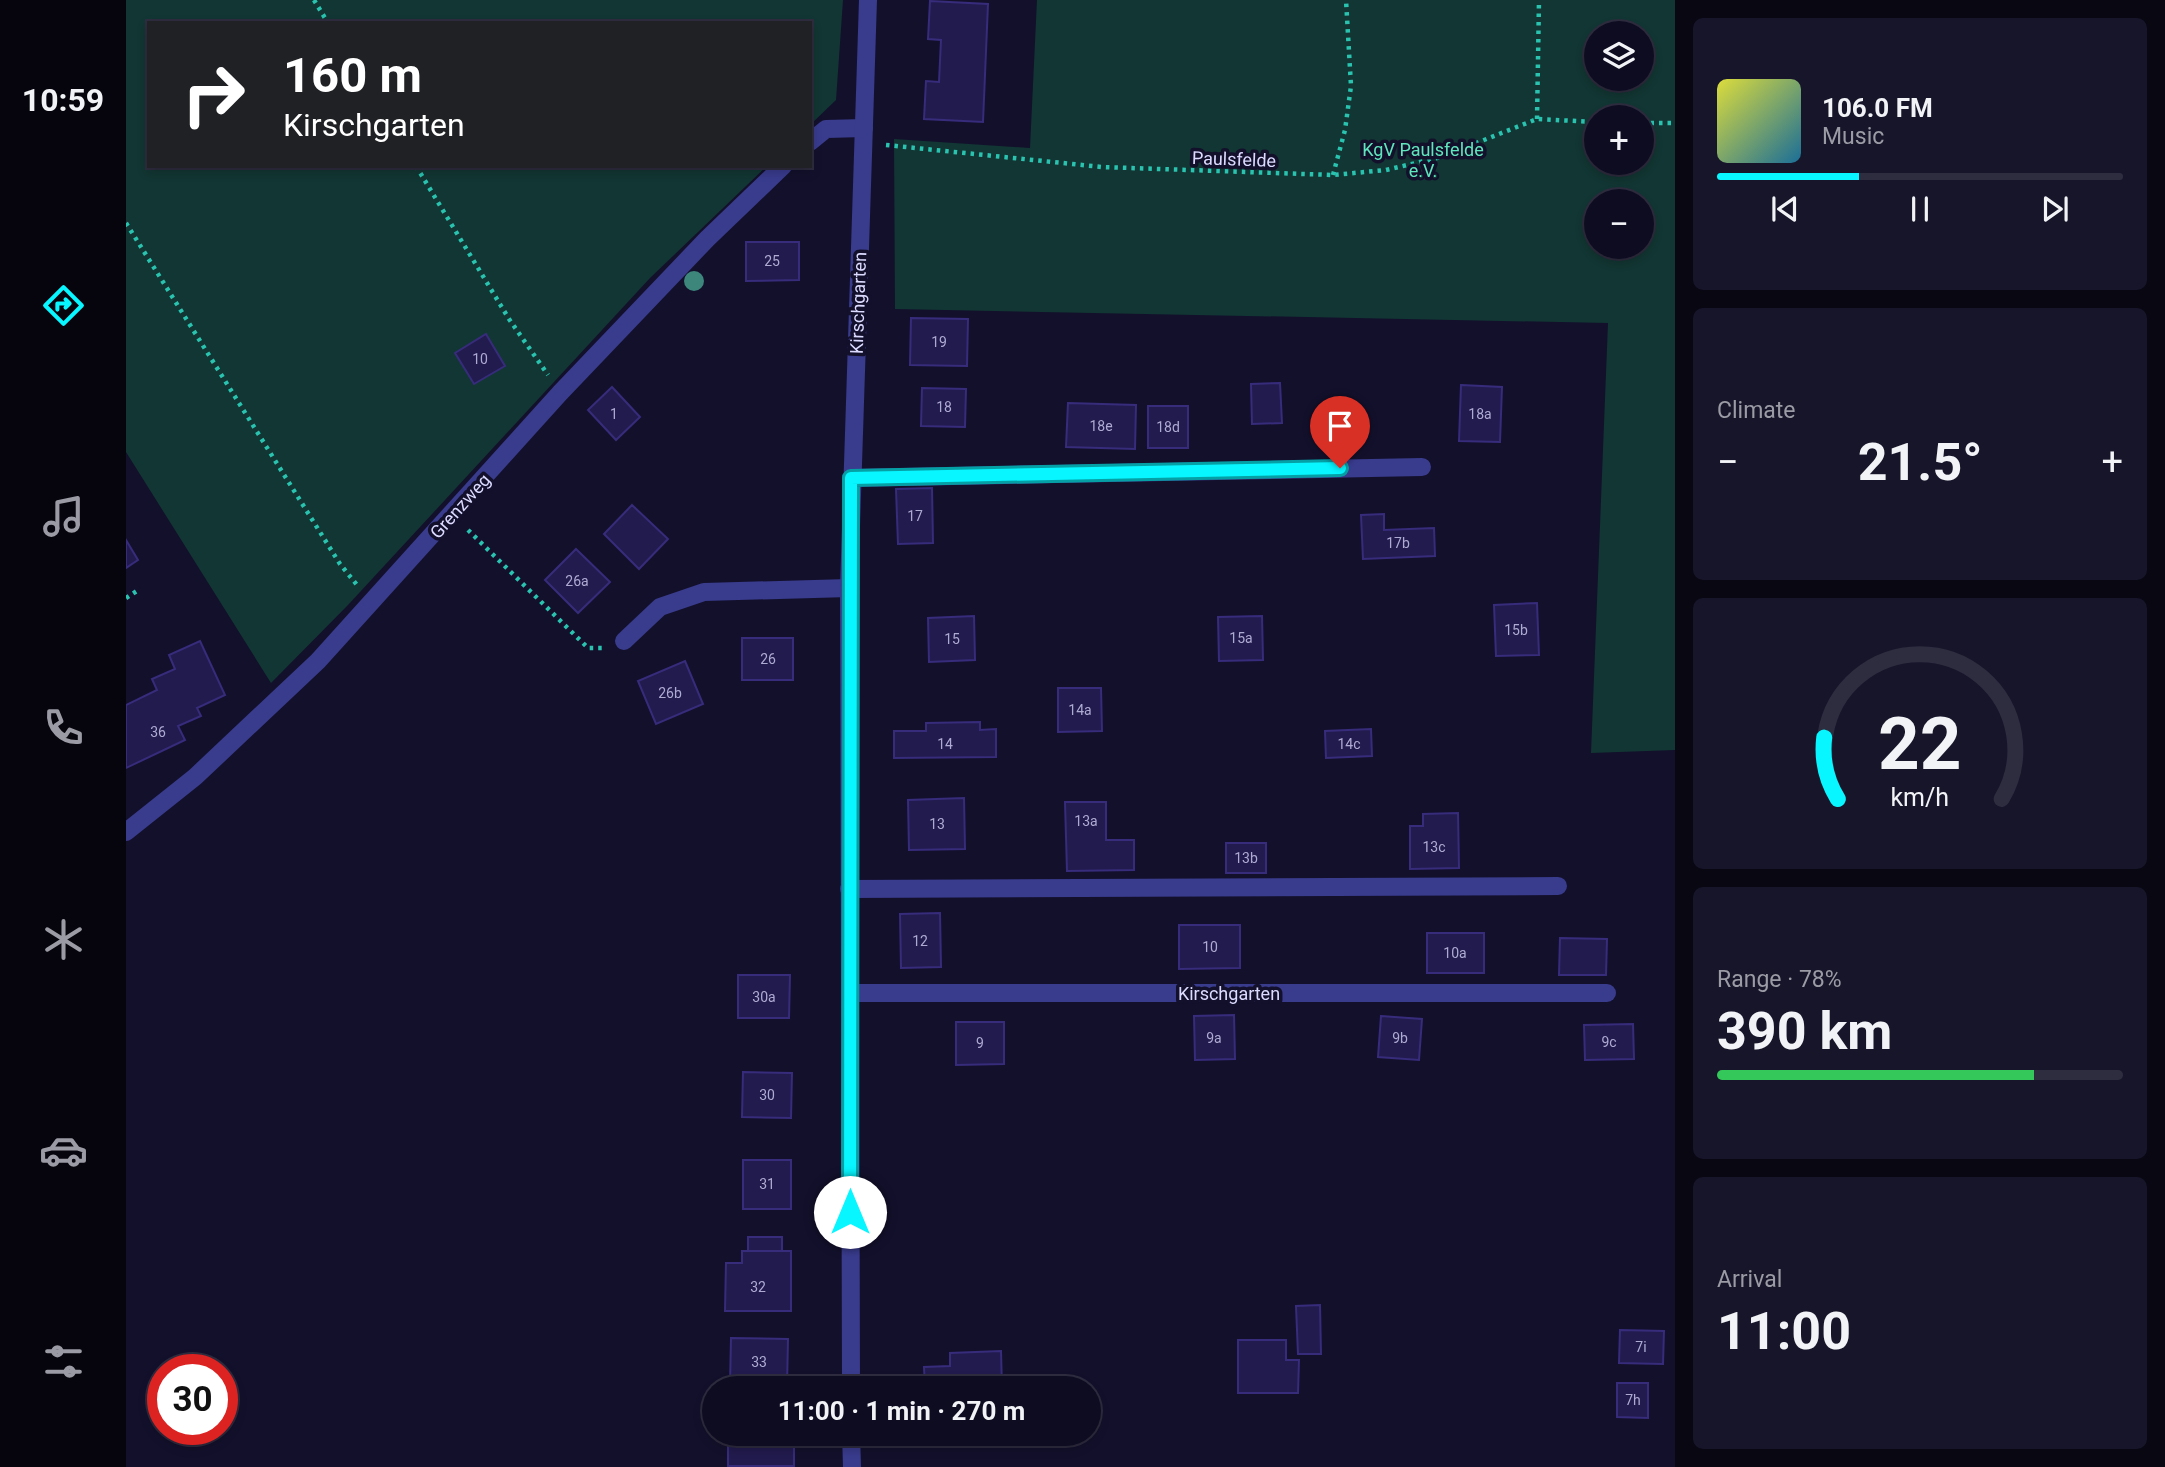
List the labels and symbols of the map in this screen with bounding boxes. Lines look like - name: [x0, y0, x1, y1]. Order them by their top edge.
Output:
- park label: KgV Paulsfelde e.V.: [1362, 139, 1484, 181]
- street label: Paulsfelde: [1192, 147, 1276, 171]
- street label: Kirschgarten: [846, 252, 870, 354]
- house number: 25: [764, 253, 780, 269]
- house number: 19: [931, 334, 947, 350]
- house number: 10: [472, 351, 488, 367]
- pin: [1310, 396, 1370, 468]
- house number: 18: [936, 399, 952, 415]
- house number: 1: [610, 406, 618, 422]
- house number: 18a: [1468, 406, 1492, 422]
- house number: 18e: [1089, 418, 1113, 434]
- house number: 18d: [1156, 419, 1180, 435]
- street label: Grenzweg: [425, 469, 495, 543]
- house number: 17: [907, 508, 923, 524]
- house number: 17b: [1386, 535, 1410, 551]
- house number: 26a: [565, 573, 589, 589]
- house number: 15b: [1504, 622, 1528, 638]
- house number: 15a: [1229, 630, 1253, 646]
- house number: 15: [944, 631, 960, 647]
- house number: 26: [760, 651, 776, 667]
- house number: 26b: [658, 685, 682, 701]
- house number: 14a: [1068, 702, 1092, 718]
- house number: 36: [150, 724, 166, 740]
- house number: 14: [937, 736, 953, 752]
- house number: 14c: [1337, 736, 1361, 752]
- house number: 13a: [1074, 813, 1098, 829]
- house number: 13: [929, 816, 945, 832]
- house number: 13c: [1422, 839, 1446, 855]
- house number: 13b: [1234, 850, 1258, 866]
- house number: 12: [912, 933, 928, 949]
- house number: 10: [1202, 939, 1218, 955]
- house number: 10a: [1443, 945, 1467, 961]
- street label: Kirschgarten: [1178, 983, 1280, 1004]
- house number: 30a: [752, 989, 776, 1005]
- house number: 9a: [1206, 1030, 1222, 1046]
- house number: 9b: [1392, 1030, 1408, 1046]
- house number: 9c: [1601, 1034, 1617, 1050]
- house number: 9: [976, 1035, 984, 1051]
- house number: 30: [759, 1087, 775, 1103]
- position arrow: [813, 1175, 887, 1249]
- house number: 31: [759, 1176, 775, 1192]
- house number: 32: [750, 1279, 766, 1295]
- house number: 7i: [1635, 1339, 1647, 1355]
- speed limit sign: 30: [147, 1354, 238, 1445]
- house number: 33: [751, 1354, 767, 1370]
- house number: 7h: [1625, 1392, 1641, 1408]

